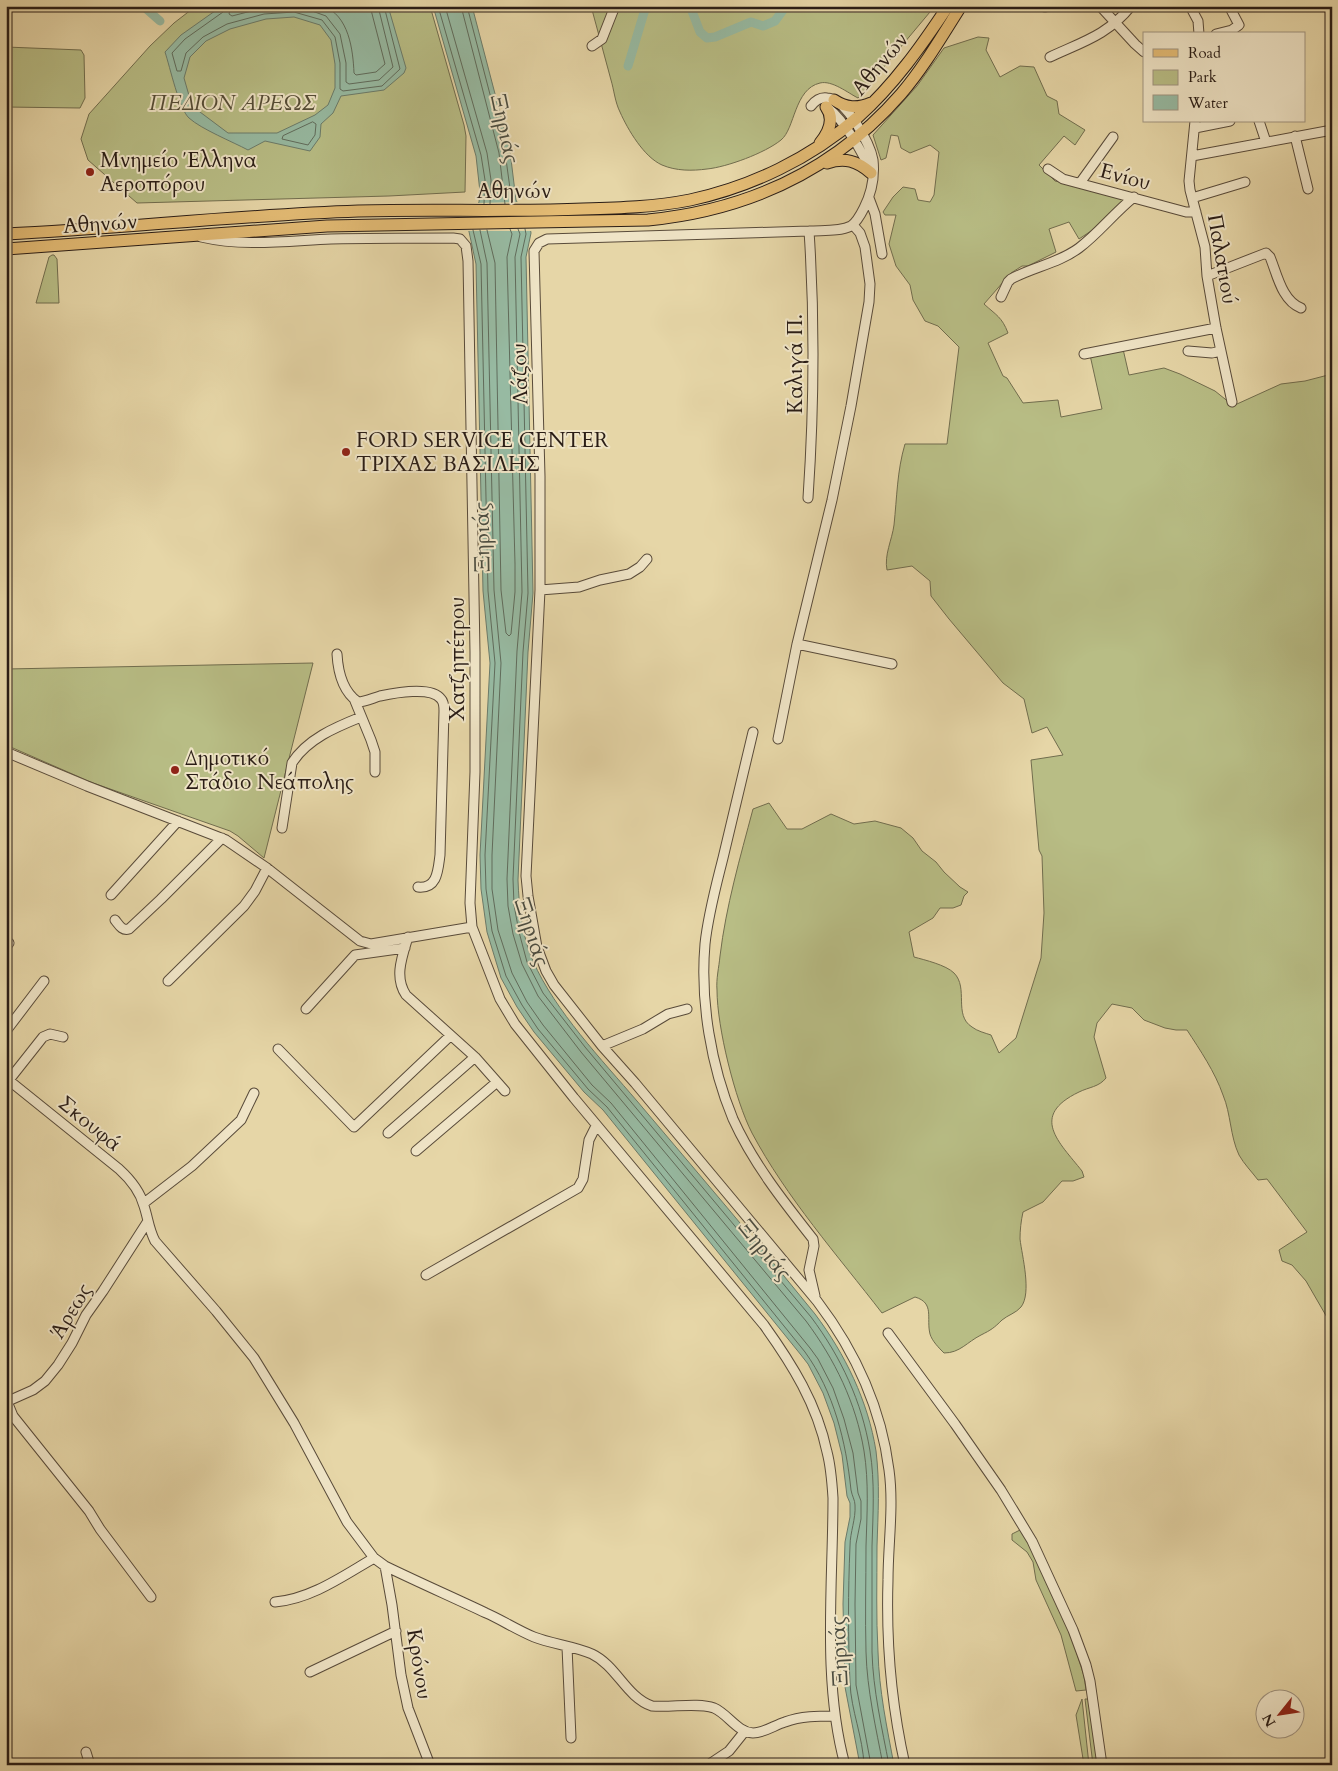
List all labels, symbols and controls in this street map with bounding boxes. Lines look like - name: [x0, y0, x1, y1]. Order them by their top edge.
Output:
- street label: Αθηνών: [845, 26, 915, 102]
- legend: [1143, 32, 1306, 122]
- text: Road: [1188, 43, 1221, 63]
- text: Park: [1188, 67, 1217, 87]
- park label: ΠΕΔΙΟΝ ΑΡΕΩΣ: [149, 89, 317, 118]
- water label: Ξηριάς: [483, 91, 527, 167]
- text: Water: [1187, 93, 1229, 113]
- place label: Μνημείο Έλληνα Αεροπόρου: [100, 146, 257, 199]
- street label: Ενίου: [1096, 156, 1154, 198]
- marker: Μνημείο Έλληνα Αεροπόρου: [84, 166, 96, 178]
- street label: Αθηνών: [477, 177, 551, 206]
- street label: Αθηνών: [62, 207, 138, 241]
- street label: Παλατιού: [1200, 212, 1244, 306]
- street label: Καλιγά Π.: [781, 314, 810, 414]
- street label: Λάζου: [504, 343, 536, 405]
- place label: FORD SERVICE CENTER ΤΡΙΧΑΣ ΒΑΣΙΛΗΣ: [356, 426, 609, 479]
- marker: FORD SERVICE CENTER ΤΡΙΧΑΣ ΒΑΣΙΛΗΣ: [340, 446, 352, 458]
- water label: Ξηριάς: [466, 502, 498, 572]
- street label: Χατζηπέτρου: [443, 597, 472, 721]
- place label: Δημοτικό Στάδιο Νεάπολης: [185, 744, 354, 797]
- marker: Δημοτικό Στάδιο Νεάπολης: [169, 764, 181, 776]
- water label: Ξηριάς: [507, 894, 557, 970]
- street label: Σκουφά: [52, 1089, 128, 1159]
- water label: Ξηριάς: [731, 1213, 799, 1287]
- street label: Άρεως: [43, 1278, 99, 1344]
- water label: Ξηριάς: [822, 1615, 856, 1687]
- street label: Κρόνου: [399, 1627, 439, 1701]
- north arrow: [1256, 1688, 1306, 1738]
- text: N: [1258, 1710, 1280, 1730]

